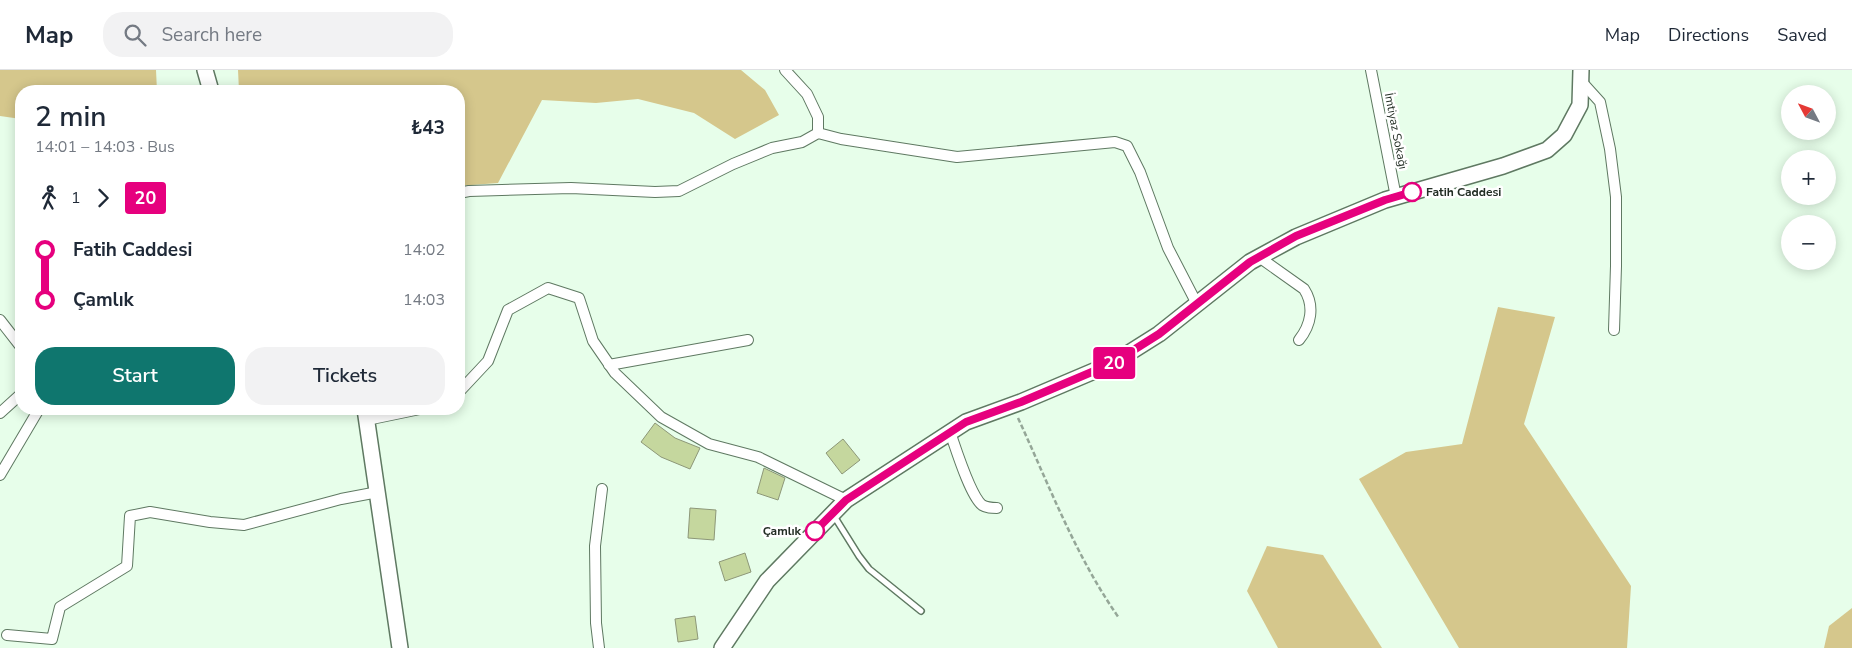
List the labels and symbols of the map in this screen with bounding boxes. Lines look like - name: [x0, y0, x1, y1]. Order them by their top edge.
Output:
- north arrow: [1781, 85, 1836, 140]
- street label: İmtiyaz Sokağı: [1381, 91, 1411, 171]
- marker: Fatih Caddesi: [1402, 182, 1422, 202]
- place label: Fatih Caddesi: [1426, 184, 1501, 200]
- line badge: 20: [1092, 347, 1136, 379]
- marker: Çamlık: [805, 521, 825, 541]
- place label: Çamlık: [763, 523, 802, 539]

